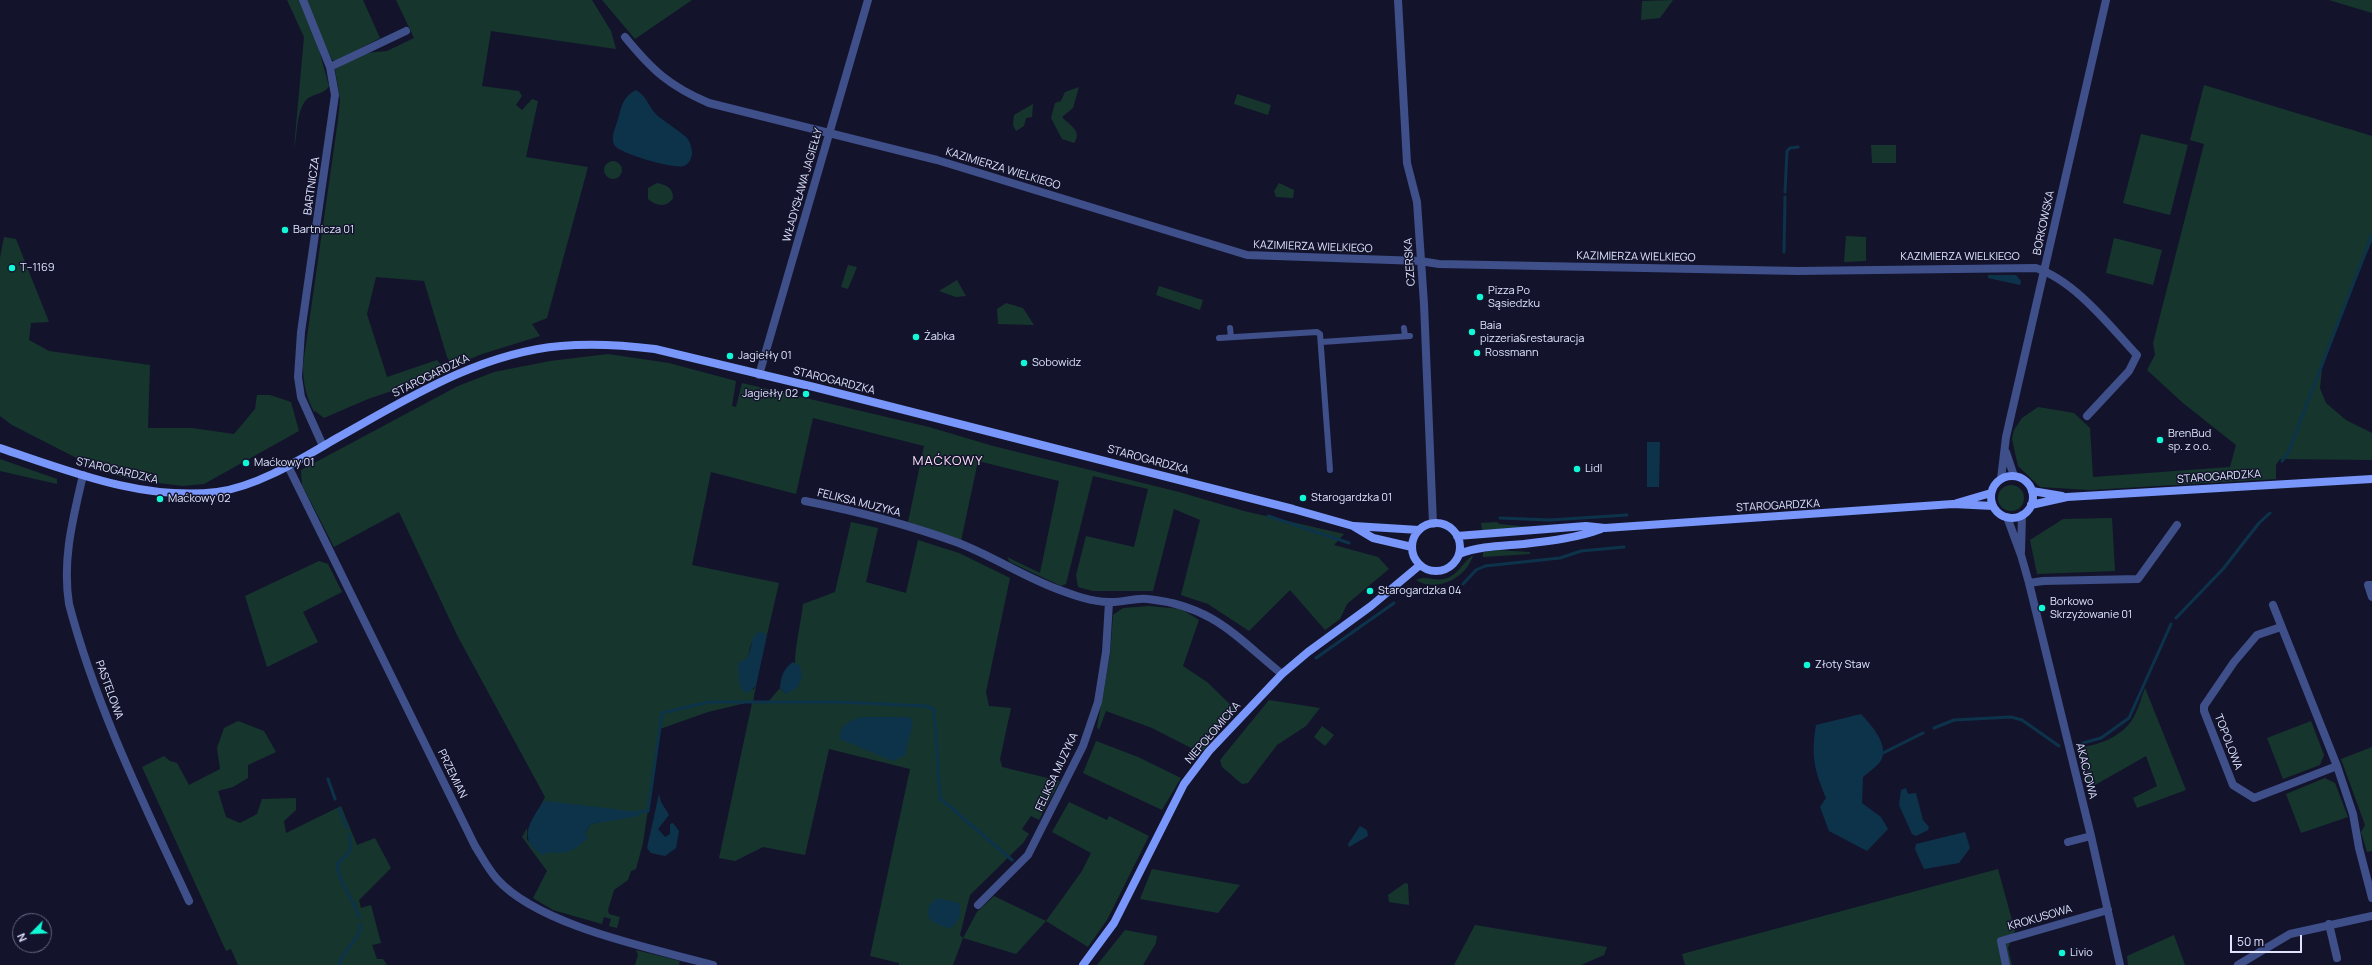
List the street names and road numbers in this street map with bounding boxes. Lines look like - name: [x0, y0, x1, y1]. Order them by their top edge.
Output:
- street label: WŁADYSŁAWA JAGIEŁŁY: [780, 127, 826, 243]
- street label: KAZIMIERZA WIELKIEGO: [944, 145, 1062, 193]
- street label: BARTNICZA: [301, 156, 323, 216]
- street label: BORKOWSKA: [2031, 189, 2057, 257]
- street label: KAZIMIERZA WIELKIEGO: [1253, 238, 1373, 256]
- street label: CZERSKA: [1402, 238, 1418, 286]
- street label: KAZIMIERZA WIELKIEGO: [1576, 249, 1696, 265]
- street label: KAZIMIERZA WIELKIEGO: [1900, 250, 2020, 264]
- street label: STAROGARDZKA: [390, 352, 472, 400]
- street label: STAROGARDZKA: [792, 364, 876, 398]
- street label: STAROGARDZKA: [1106, 443, 1190, 477]
- street label: STAROGARDZKA: [75, 455, 159, 487]
- street label: STAROGARDZKA: [2177, 467, 2261, 487]
- street label: FELIKSA MUZYKA: [816, 486, 902, 520]
- street label: STAROGARDZKA: [1736, 497, 1820, 515]
- street label: PASTELOWA: [92, 659, 126, 721]
- street label: NIEPOŁOMICKA: [1183, 699, 1243, 767]
- street label: TOPOLOWA: [2211, 712, 2245, 772]
- street label: FELIKSA MUZYKA: [1033, 730, 1081, 814]
- street label: AKACJOWA: [2073, 742, 2099, 800]
- street label: PRZEMIAN: [434, 747, 470, 801]
- street label: KROKUSOWA: [2006, 903, 2074, 933]

